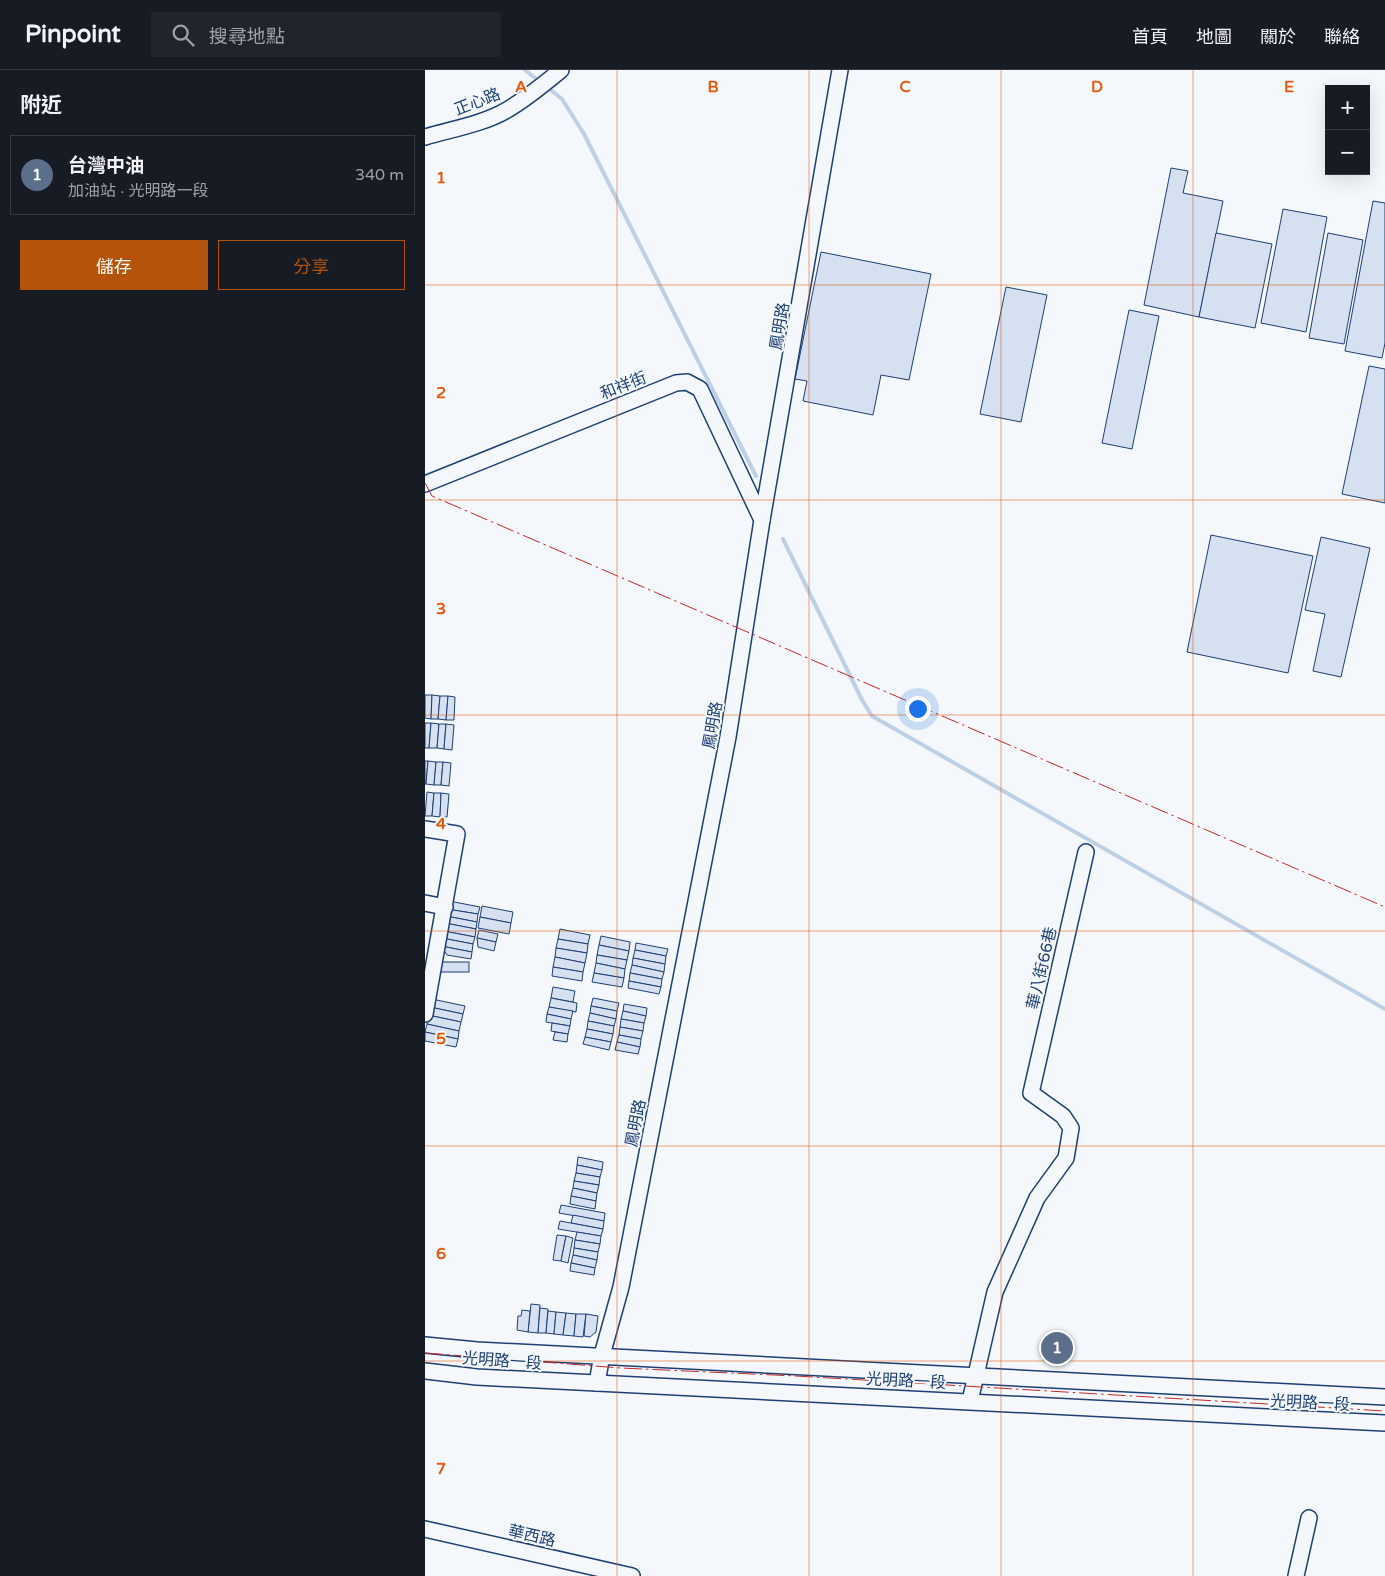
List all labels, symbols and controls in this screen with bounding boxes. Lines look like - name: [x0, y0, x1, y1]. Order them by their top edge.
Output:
- search box: [151, 12, 501, 57]
- text: Pinpoint: [25, 20, 121, 49]
- icon: search: [169, 21, 197, 49]
- text: 搜尋地點: [209, 26, 285, 48]
- text: 首頁: [1132, 26, 1168, 48]
- text: 地圖: [1196, 26, 1232, 48]
- text: 關於: [1260, 26, 1296, 48]
- text: 聯絡: [1324, 26, 1360, 48]
- text: A: [515, 77, 527, 97]
- text: B: [707, 77, 719, 97]
- text: C: [899, 77, 911, 97]
- text: D: [1091, 77, 1103, 97]
- text: E: [1284, 77, 1294, 97]
- street label: 正心路: [451, 84, 503, 120]
- map controls: [1325, 85, 1370, 175]
- button: +: [1325, 85, 1370, 130]
- text: 附近: [20, 93, 62, 118]
- button: −: [1325, 130, 1370, 175]
- text: 台灣中油: [68, 155, 144, 177]
- text: 1: [32, 165, 42, 185]
- text: 340 m: [355, 165, 404, 185]
- text: 1: [436, 168, 446, 188]
- text: 加油站 · 光明路一段: [68, 181, 208, 201]
- button: 儲存: [20, 240, 208, 290]
- button: 分享: [218, 240, 405, 290]
- street label: 鳳明路: [766, 301, 794, 352]
- street label: 和祥街: [597, 368, 649, 404]
- text: 2: [436, 383, 446, 403]
- text: 3: [436, 599, 446, 619]
- your location: [905, 696, 931, 722]
- street label: 鳳明路: [699, 700, 727, 751]
- text: 4: [436, 814, 446, 834]
- street label: 華八街66巷: [1023, 925, 1061, 1011]
- text: 5: [436, 1029, 446, 1049]
- street label: 鳳明路: [622, 1098, 650, 1149]
- text: 6: [436, 1244, 446, 1264]
- pin: 1: [1041, 1329, 1073, 1367]
- street label: 光明路一段: [461, 1348, 543, 1374]
- street label: 光明路一段: [865, 1369, 946, 1393]
- street label: 光明路一段: [1269, 1391, 1350, 1415]
- text: 7: [436, 1459, 446, 1479]
- street label: 華西路: [506, 1521, 557, 1551]

